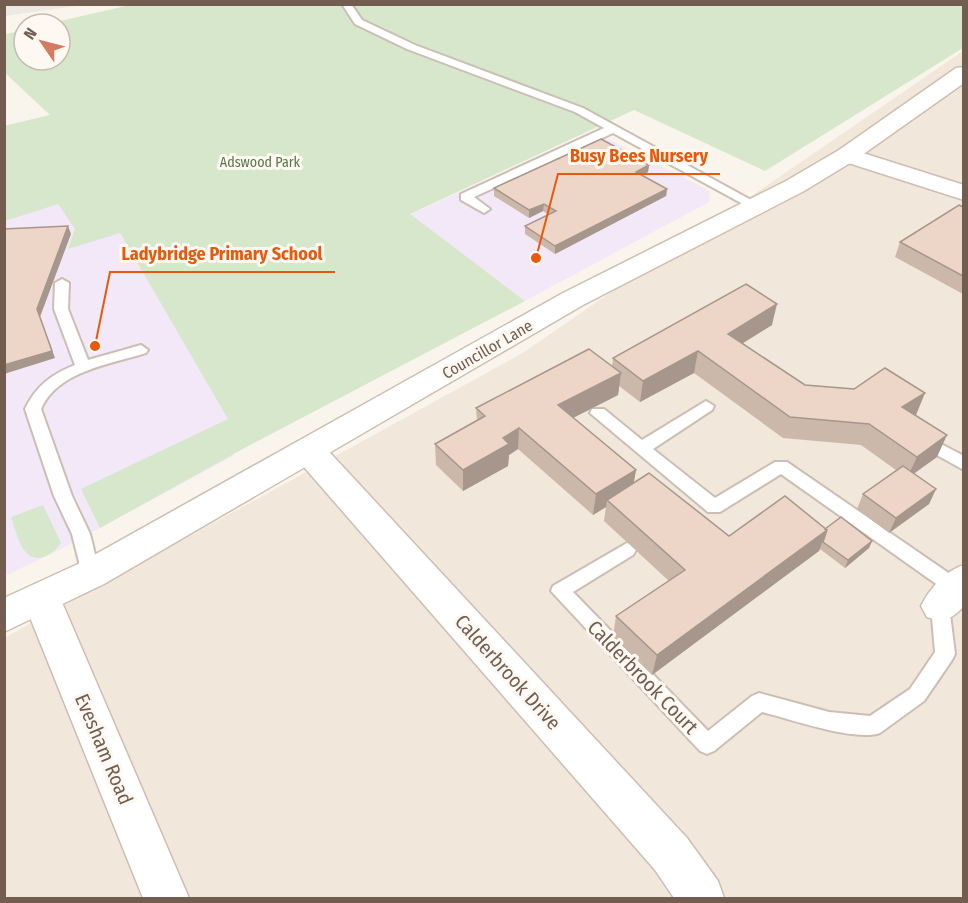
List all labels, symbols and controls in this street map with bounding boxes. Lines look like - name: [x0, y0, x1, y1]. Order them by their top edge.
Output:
- north arrow: [12, 12, 72, 72]
- text: N: [20, 24, 41, 43]
- callout: Busy Bees Nursery: [558, 138, 720, 174]
- text: Busy Bees Nursery: [570, 145, 708, 167]
- park label: Adswood Park: [220, 154, 301, 171]
- callout: Ladybridge Primary School: [110, 236, 335, 272]
- text: Ladybridge Primary School: [122, 243, 323, 265]
- street label: Councillor Lane: [439, 316, 536, 383]
- street label: Calderbrook Drive: [450, 609, 566, 735]
- street label: Calderbrook Court: [583, 615, 704, 739]
- street label: Evesham Road: [70, 690, 138, 808]

